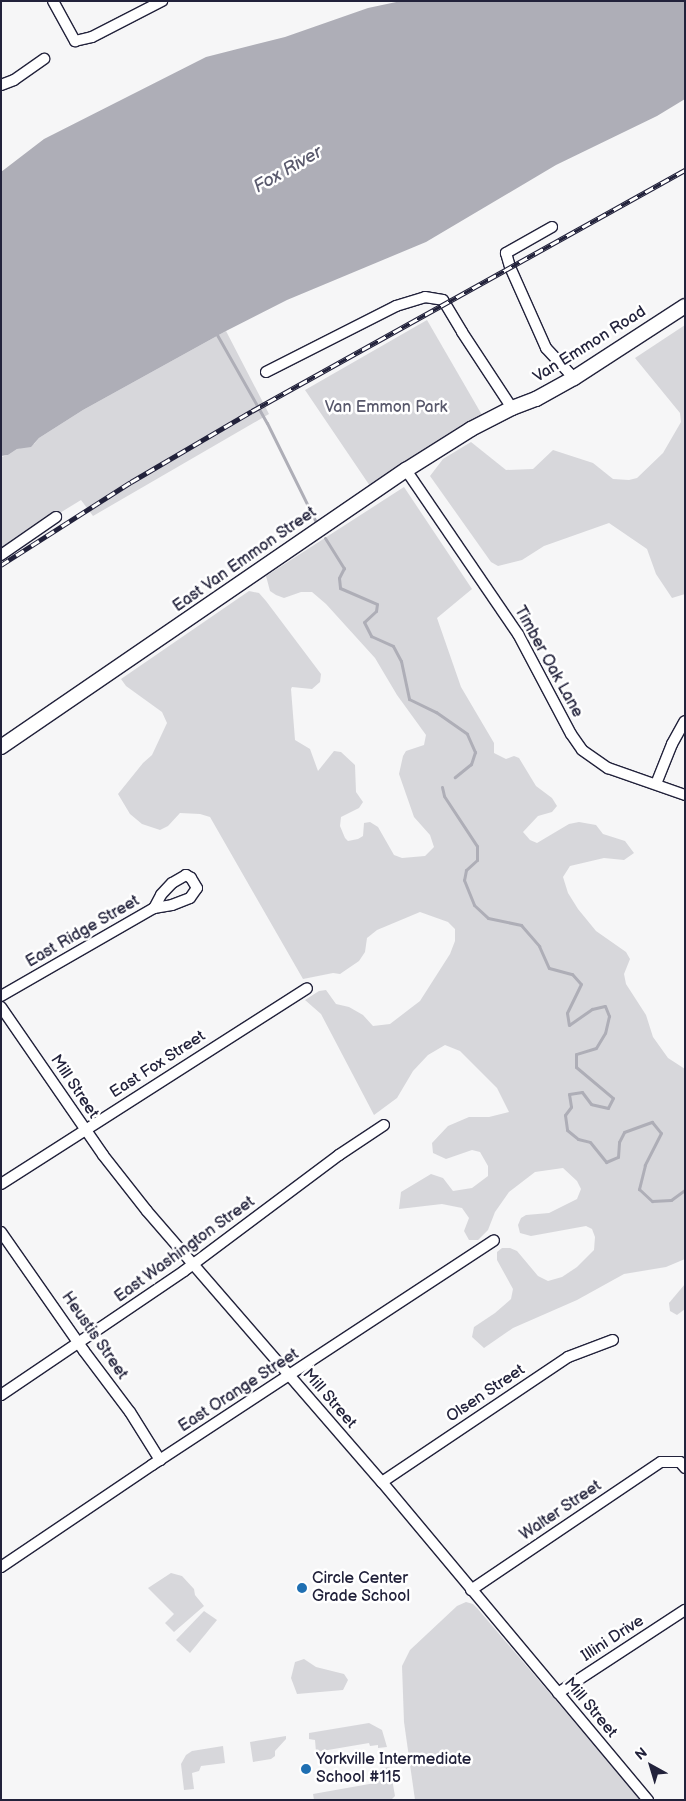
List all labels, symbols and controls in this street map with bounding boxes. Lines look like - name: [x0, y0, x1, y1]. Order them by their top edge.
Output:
- water label: Fox River: [250, 142, 326, 198]
- street label: Van Emmon Road: [530, 303, 650, 387]
- park label: Van Emmon Park: [325, 398, 447, 418]
- street label: East Van Emmon Street: [169, 503, 321, 617]
- street label: Timber Oak Lane: [510, 603, 586, 721]
- street label: East Ridge Street: [23, 892, 143, 972]
- street label: East Fox Street: [107, 1027, 209, 1103]
- street label: Mill Street: [46, 1051, 102, 1123]
- street label: East Washington Street: [111, 1193, 259, 1307]
- street label: Heustis Street: [57, 1288, 131, 1384]
- street label: East Orange Street: [175, 1345, 303, 1437]
- street label: Olsen Street: [443, 1361, 529, 1427]
- street label: Mill Street: [298, 1365, 360, 1433]
- street label: Walter Street: [517, 1477, 605, 1545]
- place label: Circle Center Grade School: [312, 1569, 410, 1607]
- marker: Circle Center Grade School: [296, 1582, 308, 1594]
- street label: Illini Drive: [578, 1612, 648, 1666]
- street label: Mill Street: [559, 1674, 621, 1742]
- north arrow: [626, 1741, 676, 1791]
- text: N: [632, 1744, 651, 1764]
- place label: Yorkville Intermediate School #115: [316, 1750, 471, 1788]
- marker: Yorkville Intermediate School #115: [300, 1763, 312, 1775]

